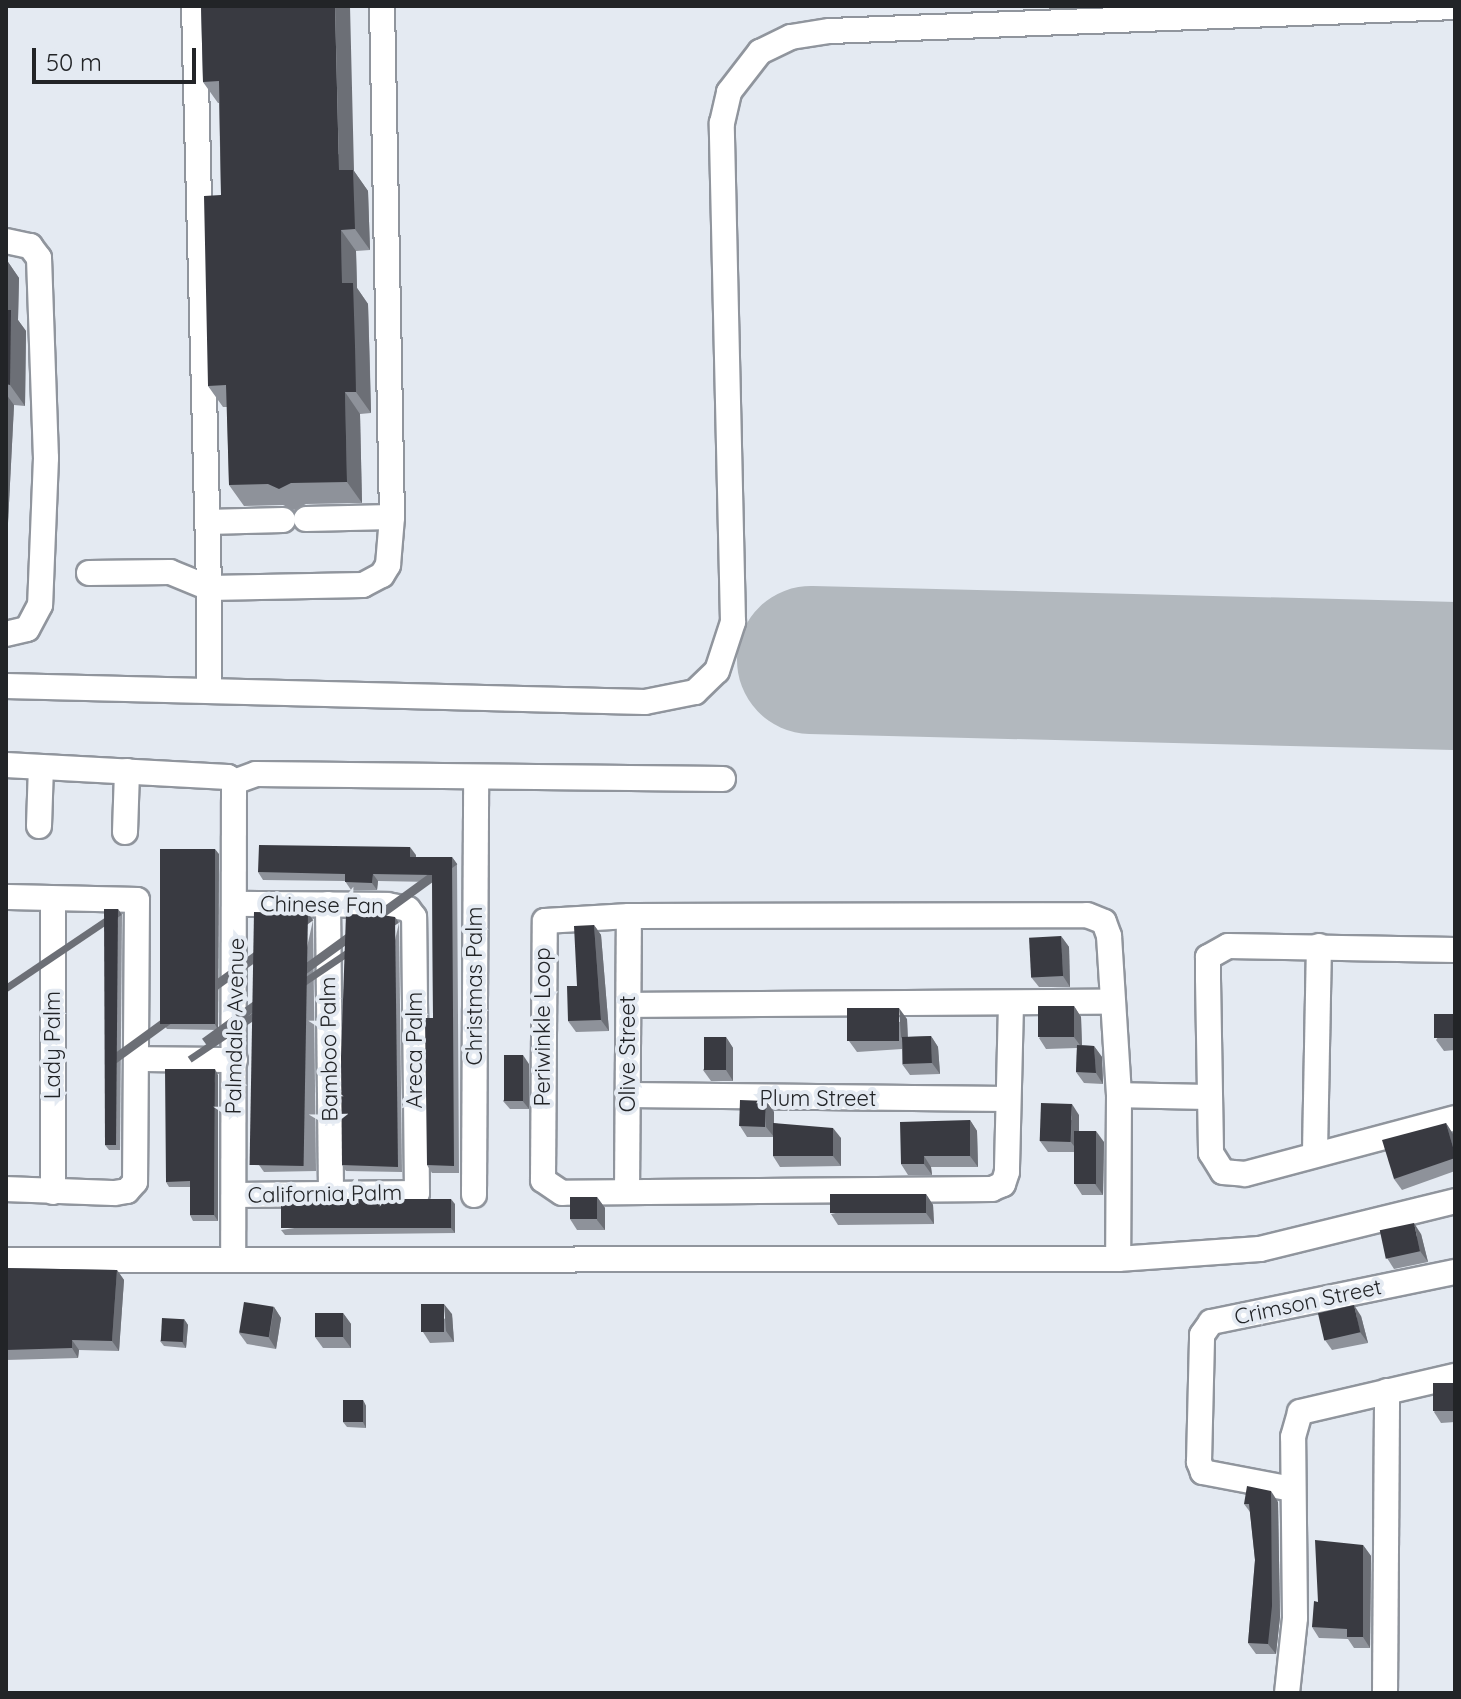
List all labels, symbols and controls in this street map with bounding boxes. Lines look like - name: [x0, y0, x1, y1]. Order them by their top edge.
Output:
- scale bar: [36, 32, 200, 82]
- text: 50 m: [46, 47, 102, 77]
- street label: Chinese Fan: [260, 891, 384, 919]
- street label: Christmas Palm: [462, 907, 488, 1065]
- street label: Palmdale Avenue: [220, 937, 250, 1115]
- street label: Periwinkle Loop: [530, 947, 556, 1107]
- street label: Bamboo Palm: [315, 976, 343, 1122]
- street label: Lady Palm: [40, 991, 66, 1099]
- street label: Areca Palm: [402, 992, 428, 1108]
- street label: Olive Street: [615, 996, 641, 1112]
- street label: Plum Street: [760, 1086, 876, 1112]
- street label: California Palm: [248, 1179, 402, 1209]
- street label: Crimson Street: [1232, 1273, 1384, 1331]

